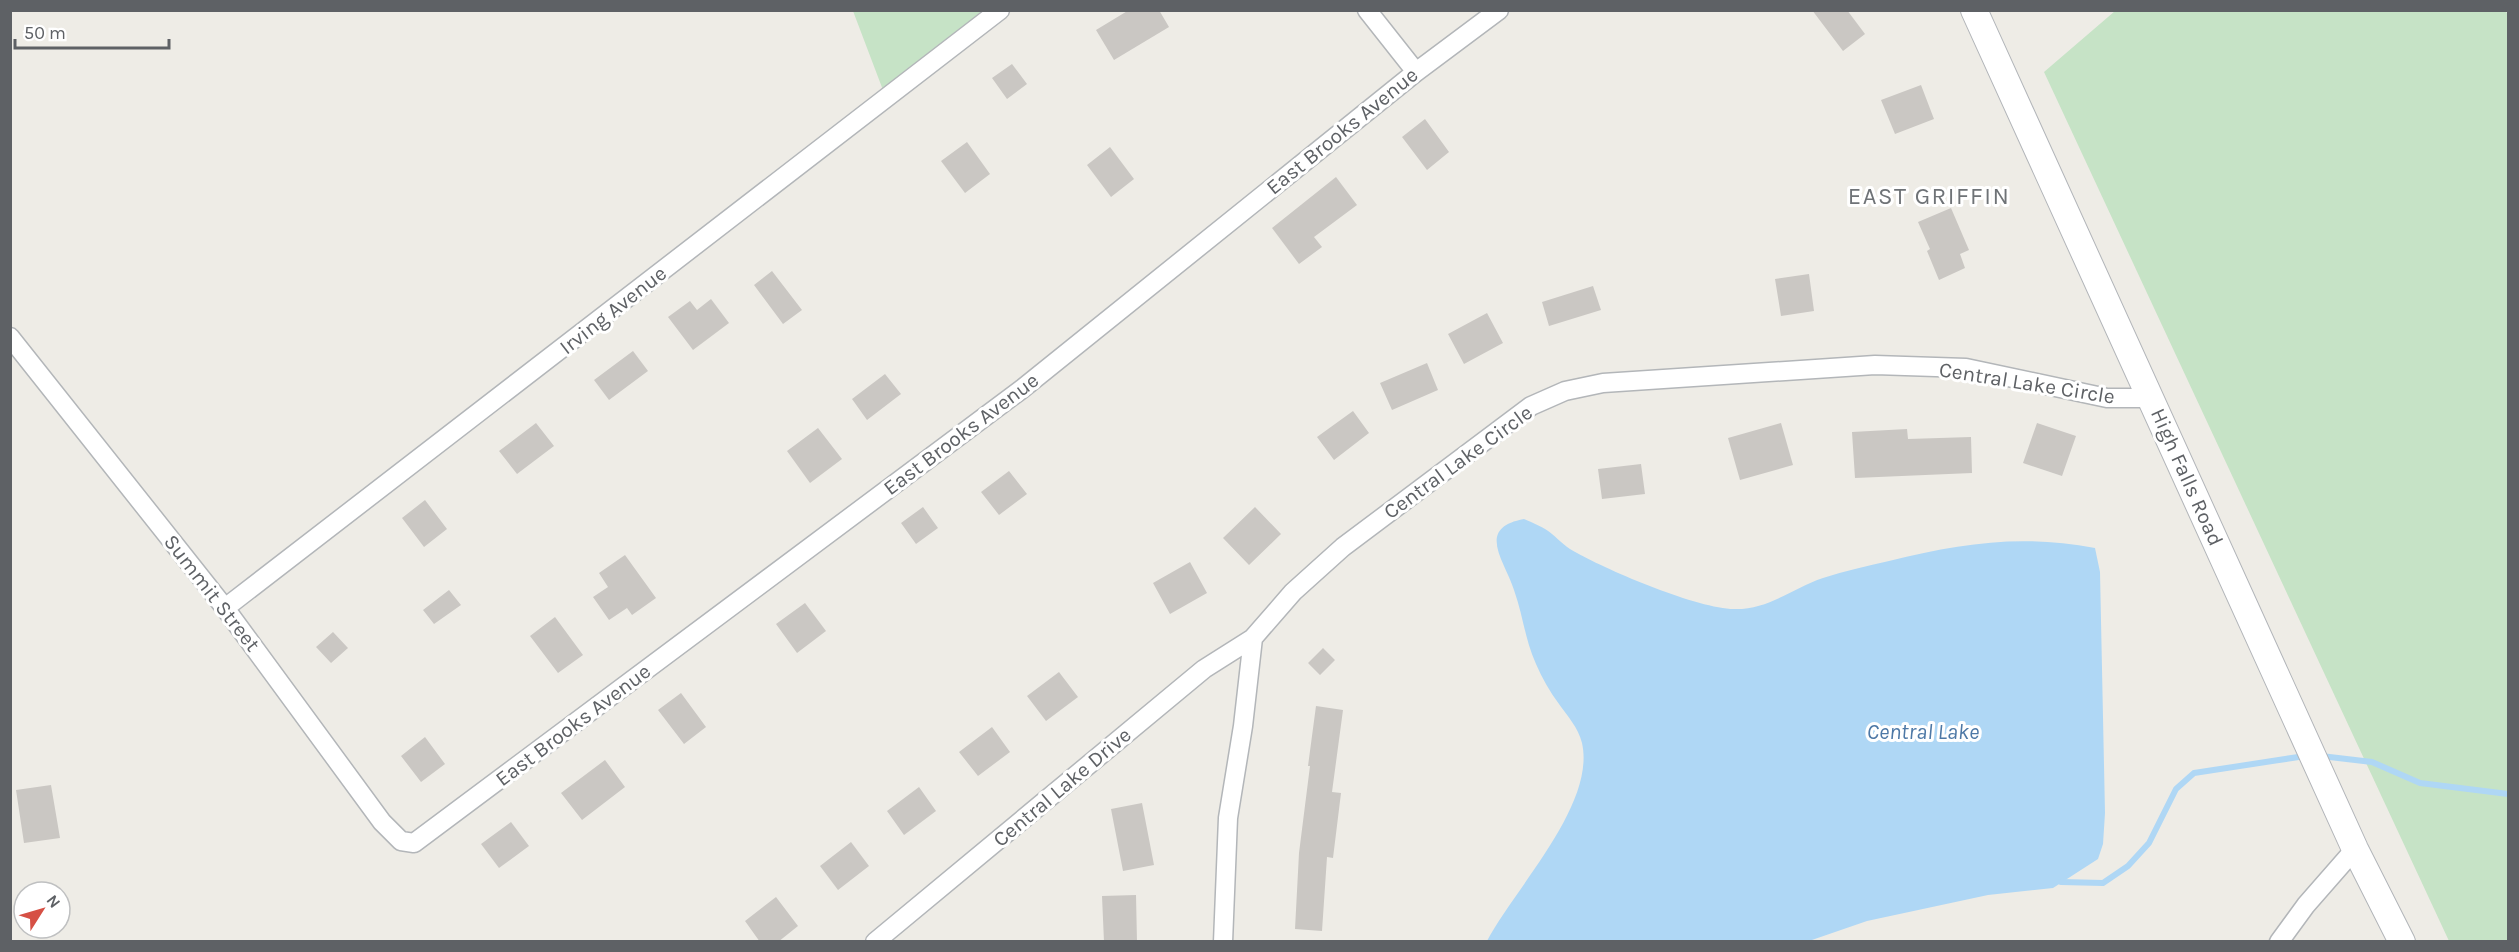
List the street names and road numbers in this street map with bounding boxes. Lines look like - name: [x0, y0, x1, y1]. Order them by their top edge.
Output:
- street label: East Brooks Avenue: [1261, 63, 1423, 199]
- street label: Irving Avenue: [555, 261, 671, 359]
- street label: Central Lake Circle: [1937, 357, 2117, 409]
- street label: East Brooks Avenue: [879, 368, 1043, 500]
- street label: Central Lake Circle: [1379, 400, 1537, 524]
- street label: High Falls Road: [2146, 405, 2228, 549]
- street label: Summit Street: [159, 530, 265, 656]
- street label: East Brooks Avenue: [491, 659, 655, 791]
- street label: Central Lake Drive: [988, 722, 1136, 852]

